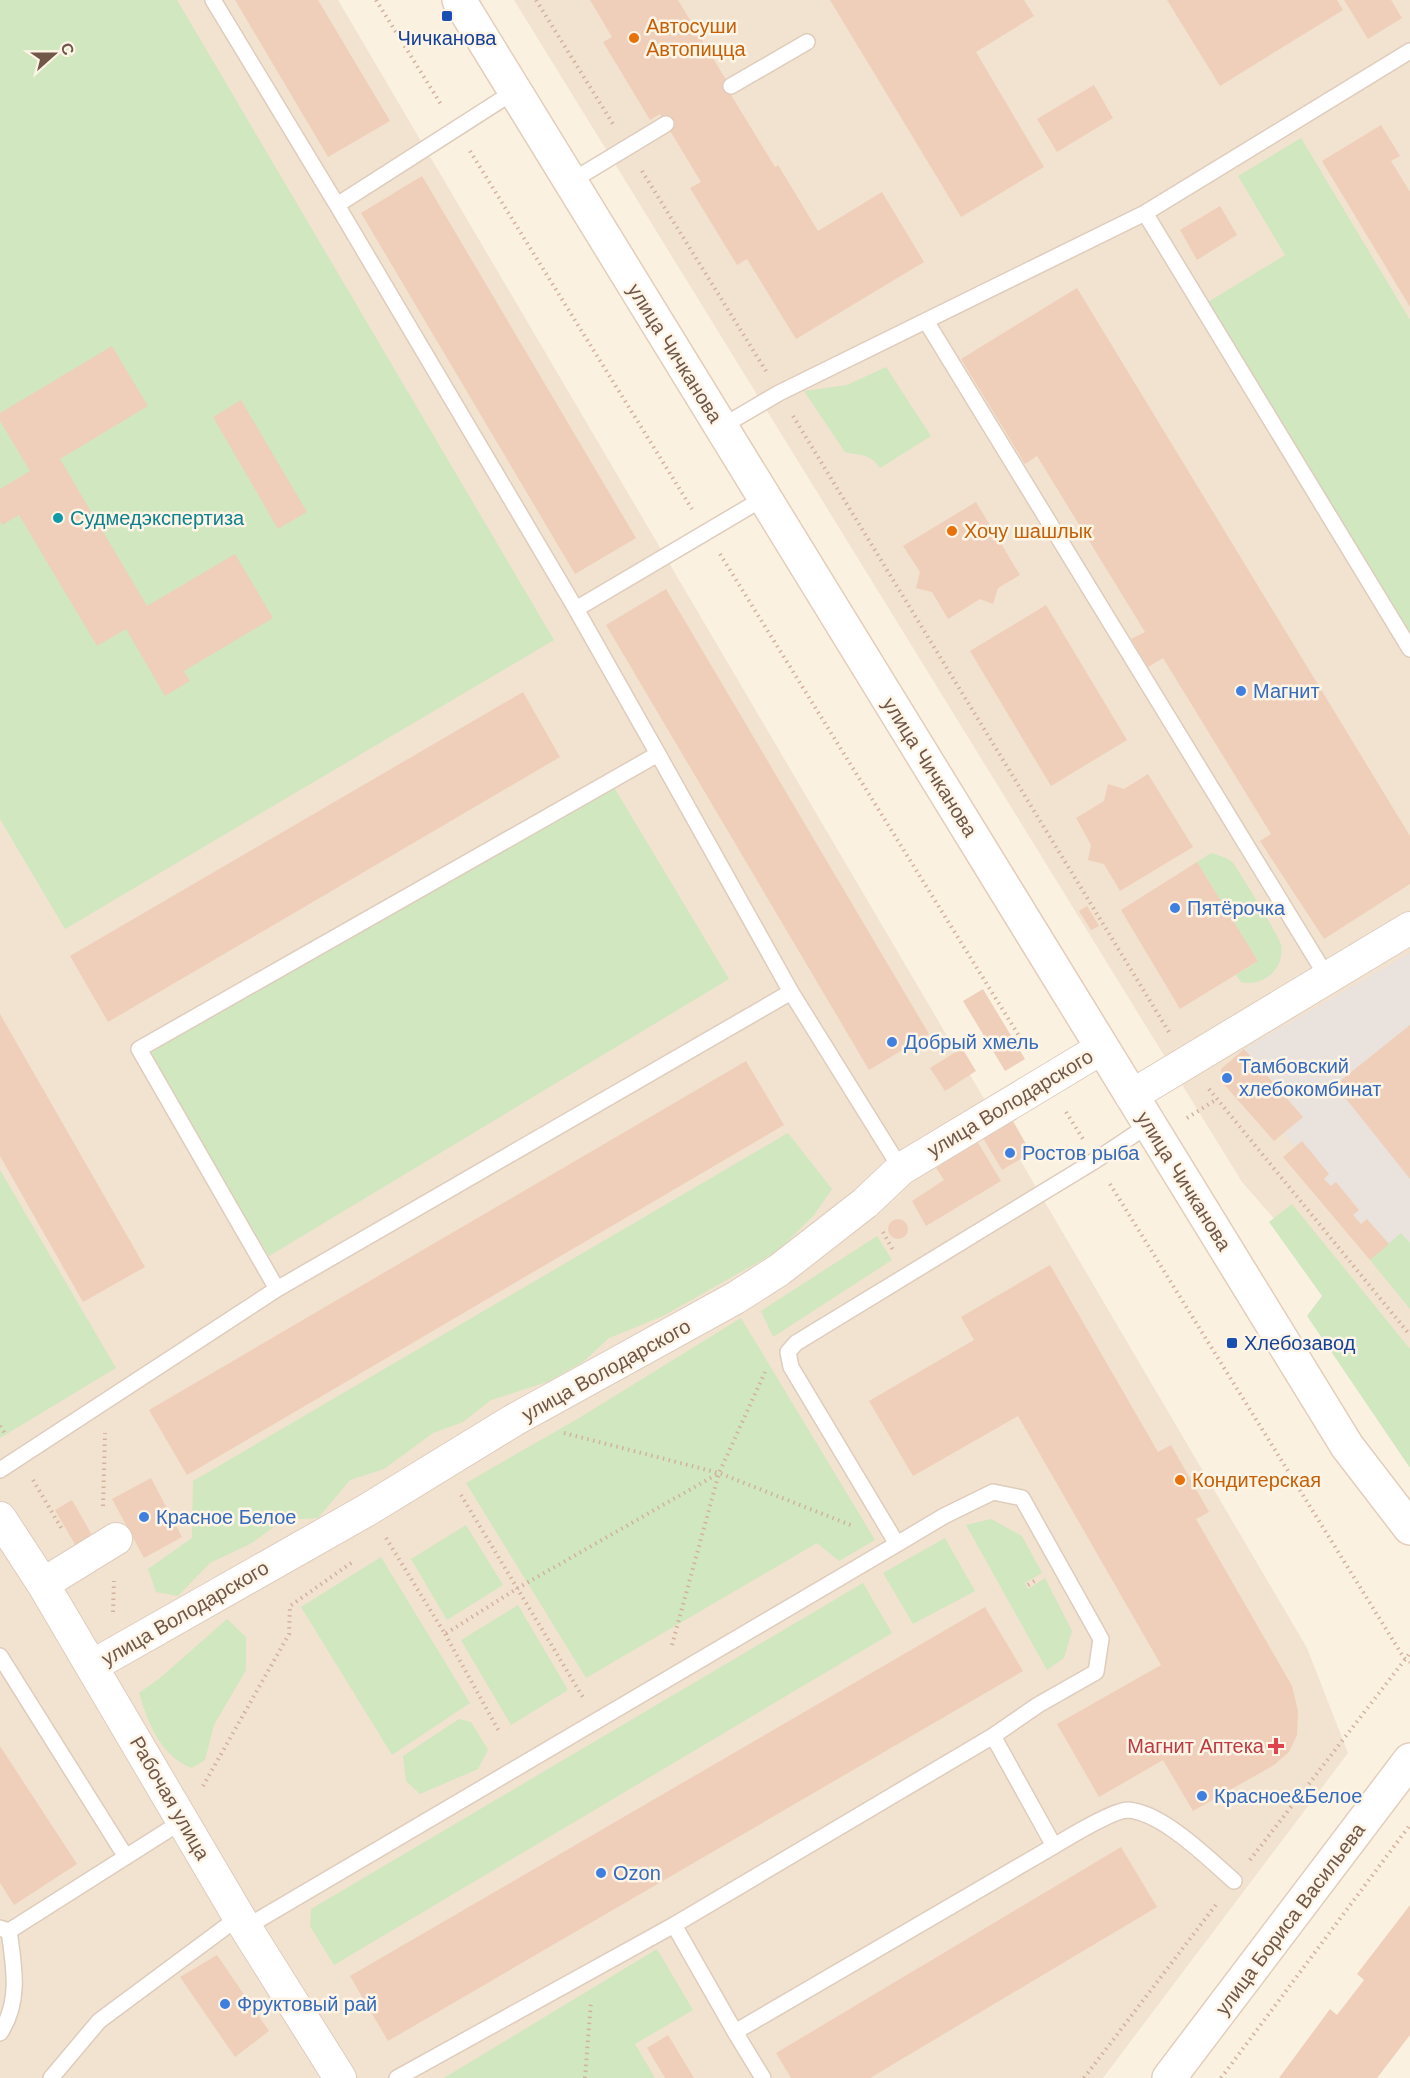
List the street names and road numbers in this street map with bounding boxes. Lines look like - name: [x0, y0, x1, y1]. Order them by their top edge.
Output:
- street label: улица Чичканова: [623, 280, 727, 427]
- street label: улица Чичканова: [878, 694, 982, 841]
- street label: улица Володарского: [923, 1045, 1097, 1161]
- street label: улица Чичканова: [1132, 1108, 1236, 1255]
- street label: улица Володарского: [518, 1315, 694, 1425]
- street label: улица Володарского: [98, 1556, 272, 1670]
- street label: Рабочая улица: [126, 1732, 215, 1864]
- street label: улица Бориса Васильева: [1211, 1818, 1370, 2019]

